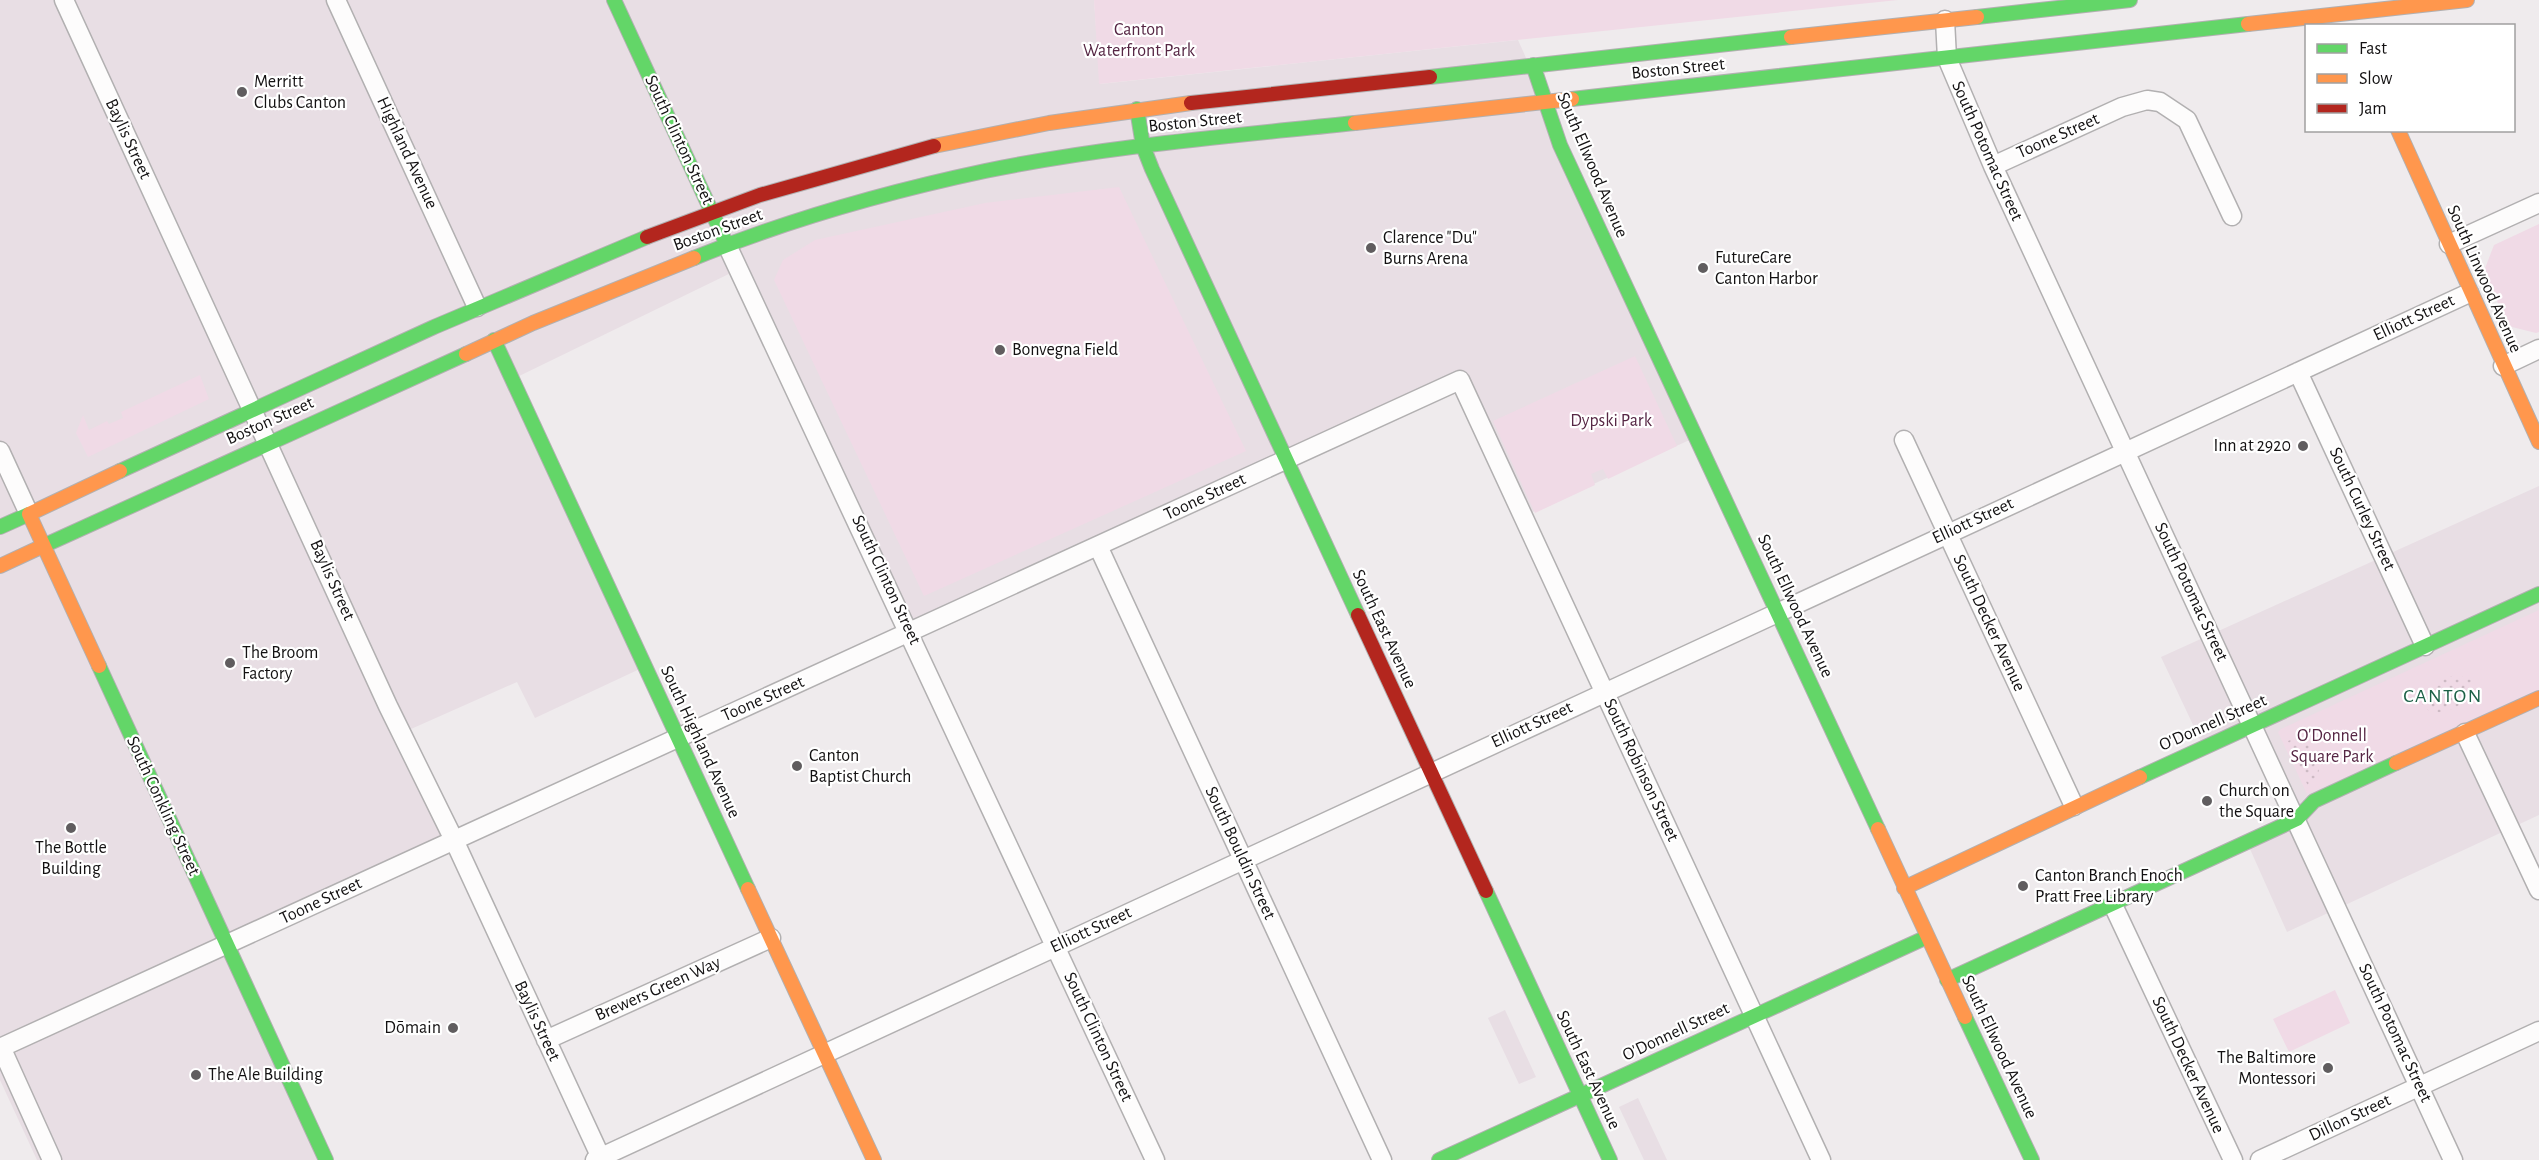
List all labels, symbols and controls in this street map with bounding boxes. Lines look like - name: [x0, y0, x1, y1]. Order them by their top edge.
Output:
- park label: Canton Waterfront Park: [1083, 21, 1196, 60]
- legend: [2305, 24, 2515, 132]
- text: Fast: [2359, 40, 2387, 58]
- street label: Boston Street: [1630, 55, 1726, 83]
- text: Slow: [2359, 70, 2392, 88]
- place label: Merritt Clubs Canton: [254, 73, 346, 112]
- street label: South Clinton Street: [641, 73, 717, 208]
- street label: South Potomac Street: [1948, 78, 2026, 224]
- marker: Merritt Clubs Canton: [235, 85, 249, 99]
- street label: South Ellwood Avenue: [1553, 90, 1631, 240]
- street label: Highland Avenue: [373, 94, 441, 212]
- street label: Baylis Street: [102, 96, 154, 182]
- text: Jam: [2359, 100, 2387, 118]
- street label: Boston Street: [1147, 108, 1243, 136]
- street label: Toone Street: [2014, 110, 2102, 162]
- street label: South Linwood Avenue: [2443, 203, 2525, 355]
- street label: Boston Street: [671, 205, 765, 254]
- place label: Clarence "Du" Burns Arena: [1383, 229, 1477, 268]
- marker: Clarence "Du" Burns Arena: [1364, 241, 1378, 255]
- place label: FutureCare Canton Harbor: [1715, 249, 1818, 288]
- marker: FutureCare Canton Harbor: [1696, 261, 1710, 275]
- street label: Elliott Street: [2371, 291, 2458, 345]
- place label: Bonvegna Field: [1012, 341, 1118, 359]
- marker: Bonvegna Field: [993, 343, 1007, 357]
- street label: Boston Street: [224, 394, 317, 448]
- park label: Dypski Park: [1570, 412, 1653, 430]
- place label: Inn at 2920: [2214, 437, 2291, 455]
- marker: Inn at 2920: [2296, 439, 2310, 453]
- street label: South Curley Street: [2326, 444, 2399, 574]
- street label: Toone Street: [1161, 470, 1249, 524]
- street label: Elliott Street: [1930, 494, 2017, 548]
- street label: South Clinton Street: [848, 513, 924, 648]
- street label: South Potomac Street: [2151, 520, 2231, 664]
- street label: South Ellwood Avenue: [1754, 531, 1836, 681]
- street label: Baylis Street: [306, 537, 358, 623]
- street label: South Decker Avenue: [1949, 552, 2029, 694]
- street label: South East Avenue: [1349, 567, 1419, 691]
- place label: The Broom Factory: [242, 644, 318, 683]
- marker: The Broom Factory: [223, 656, 237, 670]
- street label: South Highland Avenue: [657, 663, 743, 821]
- street label: Toone Street: [719, 673, 807, 725]
- district label: CANTON: [2403, 686, 2483, 706]
- street label: O'Donnell Street: [2157, 691, 2270, 755]
- street label: South Robinson Street: [1600, 696, 1682, 844]
- street label: Elliott Street: [1489, 698, 1576, 752]
- park label: O'Donnell Square Park: [2291, 727, 2374, 766]
- street label: South Conkling Street: [123, 734, 203, 879]
- place label: Canton Baptist Church: [809, 747, 911, 786]
- marker: Canton Baptist Church: [790, 759, 804, 773]
- place label: Church on the Square: [2219, 782, 2294, 821]
- street label: South Bouldin Street: [1201, 784, 1279, 923]
- marker: Church on the Square: [2200, 794, 2214, 808]
- marker: The Bottle Building: [64, 821, 78, 835]
- place label: The Bottle Building: [35, 839, 107, 878]
- place label: Canton Branch Enoch Pratt Free Library: [2035, 867, 2183, 906]
- street label: Toone Street: [277, 874, 365, 928]
- marker: Canton Branch Enoch Pratt Free Library: [2016, 879, 2030, 893]
- street label: Elliott Street: [1048, 903, 1135, 957]
- street label: Brewers Green Way: [593, 953, 724, 1025]
- street label: South Potomac Street: [2355, 961, 2435, 1105]
- street label: South Clinton Street: [1060, 970, 1136, 1105]
- street label: South Ellwood Avenue: [1958, 972, 2040, 1122]
- street label: Baylis Street: [511, 978, 563, 1064]
- street label: South Decker Avenue: [2148, 994, 2228, 1136]
- street label: O'Donnell Street: [1620, 999, 1732, 1065]
- street label: South East Avenue: [1553, 1008, 1623, 1132]
- place label: Dōmain: [384, 1019, 441, 1037]
- marker: Dōmain: [446, 1021, 460, 1035]
- place label: The Baltimore Montessori: [2217, 1049, 2316, 1088]
- marker: The Baltimore Montessori: [2321, 1061, 2335, 1075]
- place label: The Ale Building: [208, 1066, 323, 1084]
- marker: The Ale Building: [189, 1068, 203, 1082]
- street label: Dillon Street: [2306, 1091, 2394, 1145]

